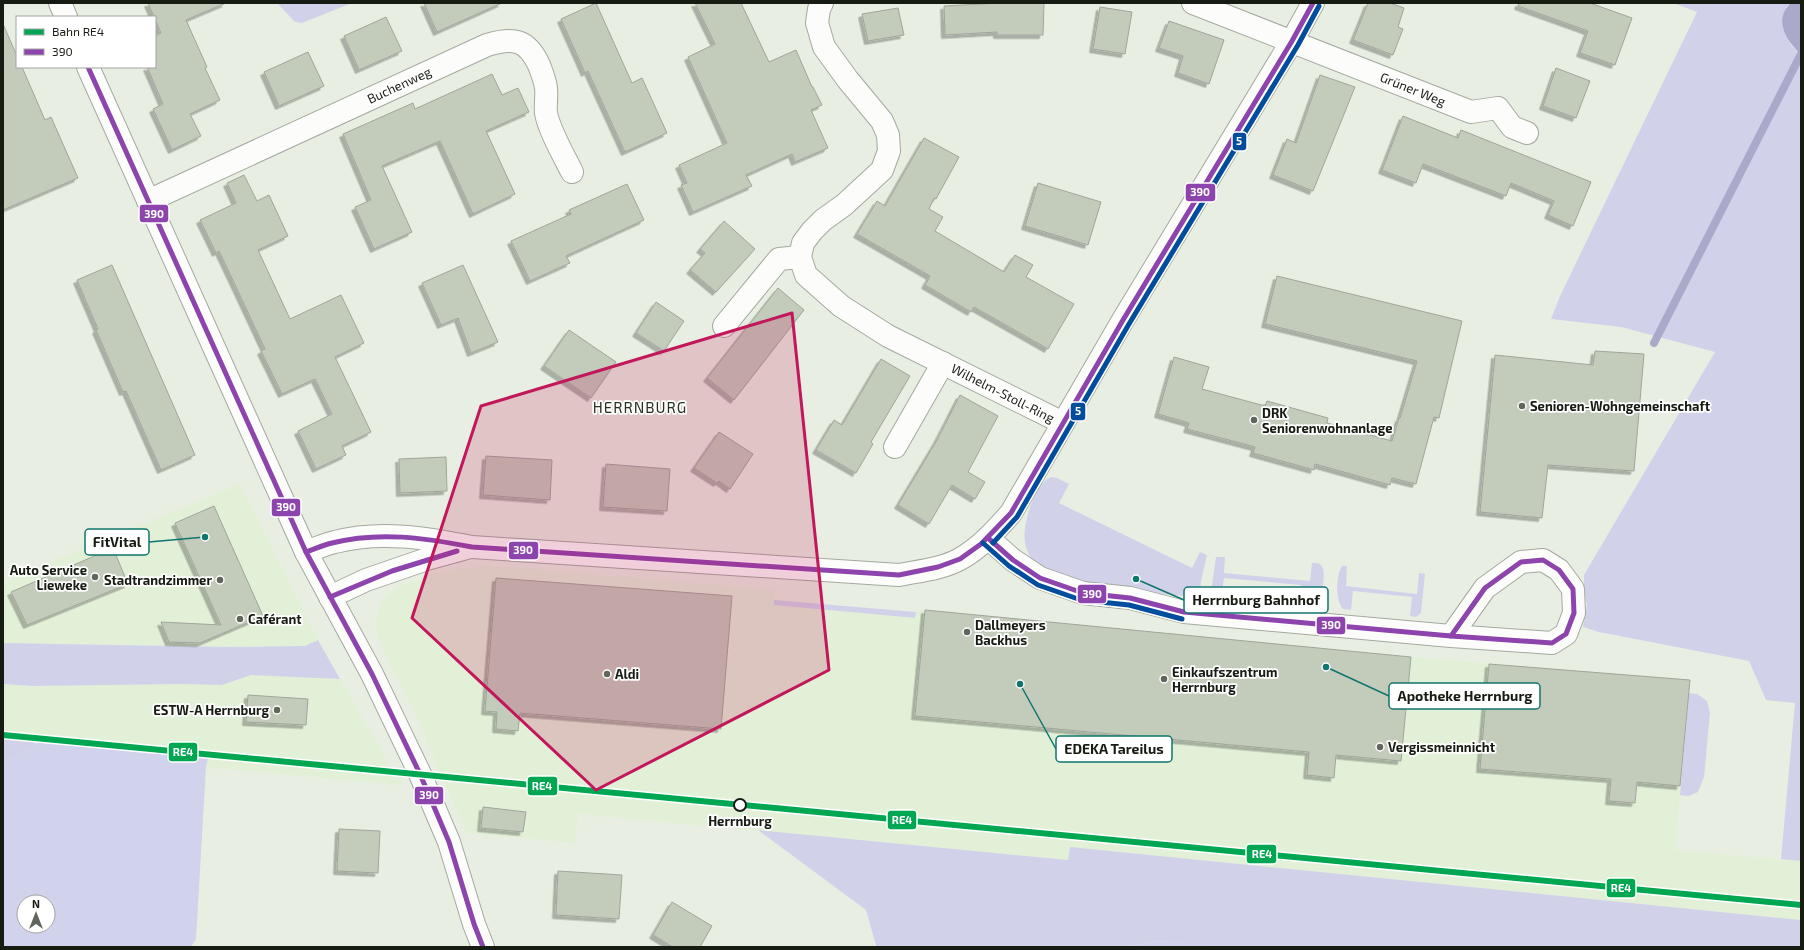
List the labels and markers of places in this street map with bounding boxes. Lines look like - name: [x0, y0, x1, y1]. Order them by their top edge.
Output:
- place label: Senioren-Wohngemeinschaft: [1530, 398, 1711, 414]
- marker: Senioren-Wohngemeinschaft: [1517, 401, 1527, 411]
- place label: DRK Seniorenwohnanlage: [1262, 405, 1393, 436]
- marker: DRK Seniorenwohnanlage: [1249, 415, 1259, 425]
- callout: FitVital: [85, 529, 149, 555]
- place label: Auto Service Lieweke: [10, 562, 87, 593]
- marker: Auto Service Lieweke: [90, 572, 100, 582]
- place label: Stadtrandzimmer: [104, 572, 212, 588]
- marker: Stadtrandzimmer: [215, 575, 225, 585]
- callout: Herrnburg Bahnhof: [1184, 587, 1328, 613]
- place label: Caférant: [248, 611, 302, 627]
- marker: Caférant: [235, 614, 245, 624]
- place label: Dallmeyers Backhus: [975, 617, 1046, 648]
- marker: Dallmeyers Backhus: [962, 627, 972, 637]
- place label: Einkaufszentrum Herrnburg: [1172, 664, 1277, 695]
- place label: Aldi: [615, 666, 639, 682]
- marker: Aldi: [602, 669, 612, 679]
- marker: Einkaufszentrum Herrnburg: [1159, 674, 1169, 684]
- callout: Apotheke Herrnburg: [1389, 683, 1540, 709]
- place label: ESTW-A Herrnburg: [153, 702, 269, 718]
- marker: ESTW-A Herrnburg: [272, 705, 282, 715]
- callout: EDEKA Tareilus: [1056, 736, 1172, 762]
- place label: Vergissmeinnicht: [1388, 739, 1496, 755]
- marker: Vergissmeinnicht: [1375, 742, 1385, 752]
- marker: Herrnburg: [733, 798, 747, 812]
- place label: Herrnburg: [708, 813, 772, 829]

